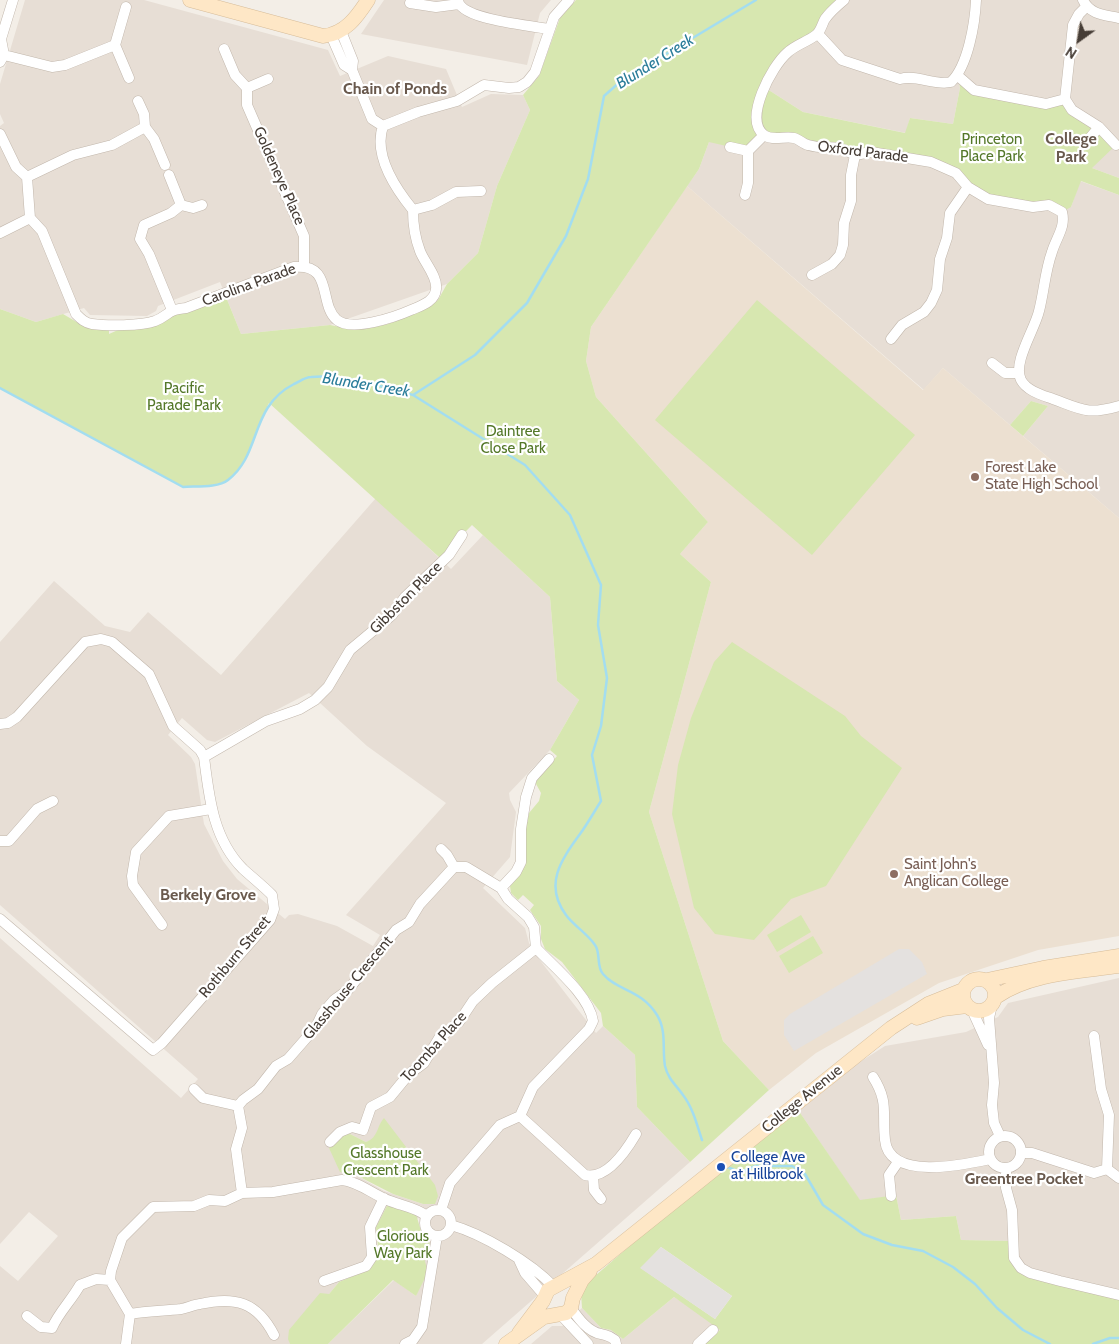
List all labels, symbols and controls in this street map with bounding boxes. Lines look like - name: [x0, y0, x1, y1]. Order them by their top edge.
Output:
- north arrow: [1054, 15, 1104, 65]
- water label: Blunder Creek: [613, 31, 697, 93]
- text: N: [1062, 42, 1080, 63]
- district label: Chain of Ponds: [343, 79, 447, 99]
- street label: Goldeneye Place: [249, 124, 309, 228]
- district label: College Park: [1045, 129, 1097, 167]
- park label: Princeton Place Park: [960, 131, 1024, 166]
- street label: Oxford Parade: [817, 138, 909, 166]
- street label: Carolina Parade: [200, 260, 298, 310]
- water label: Blunder Creek: [321, 369, 411, 401]
- park label: Pacific Parade Park: [147, 380, 221, 415]
- park label: Daintree Close Park: [480, 423, 546, 458]
- place label: Forest Lake State High School: [985, 459, 1098, 494]
- marker: Forest Lake State High School: [969, 471, 981, 483]
- street label: Gibbston Place: [366, 558, 446, 638]
- place label: Saint John's Anglican College: [904, 856, 1009, 891]
- marker: Saint John's Anglican College: [888, 868, 900, 880]
- district label: Berkely Grove: [160, 885, 256, 905]
- street label: Rothburn Street: [196, 912, 274, 1002]
- street label: Glasshouse Crescent: [299, 932, 397, 1044]
- street label: Toomba Place: [398, 1008, 470, 1086]
- street label: College Avenue: [758, 1061, 846, 1137]
- park label: Glasshouse Crescent Park: [343, 1145, 429, 1180]
- place label: College Ave at Hillbrook: [731, 1149, 805, 1184]
- marker: College Ave at Hillbrook: [715, 1161, 727, 1173]
- district label: Greentree Pocket: [965, 1169, 1083, 1189]
- park label: Glorious Way Park: [374, 1228, 432, 1263]

